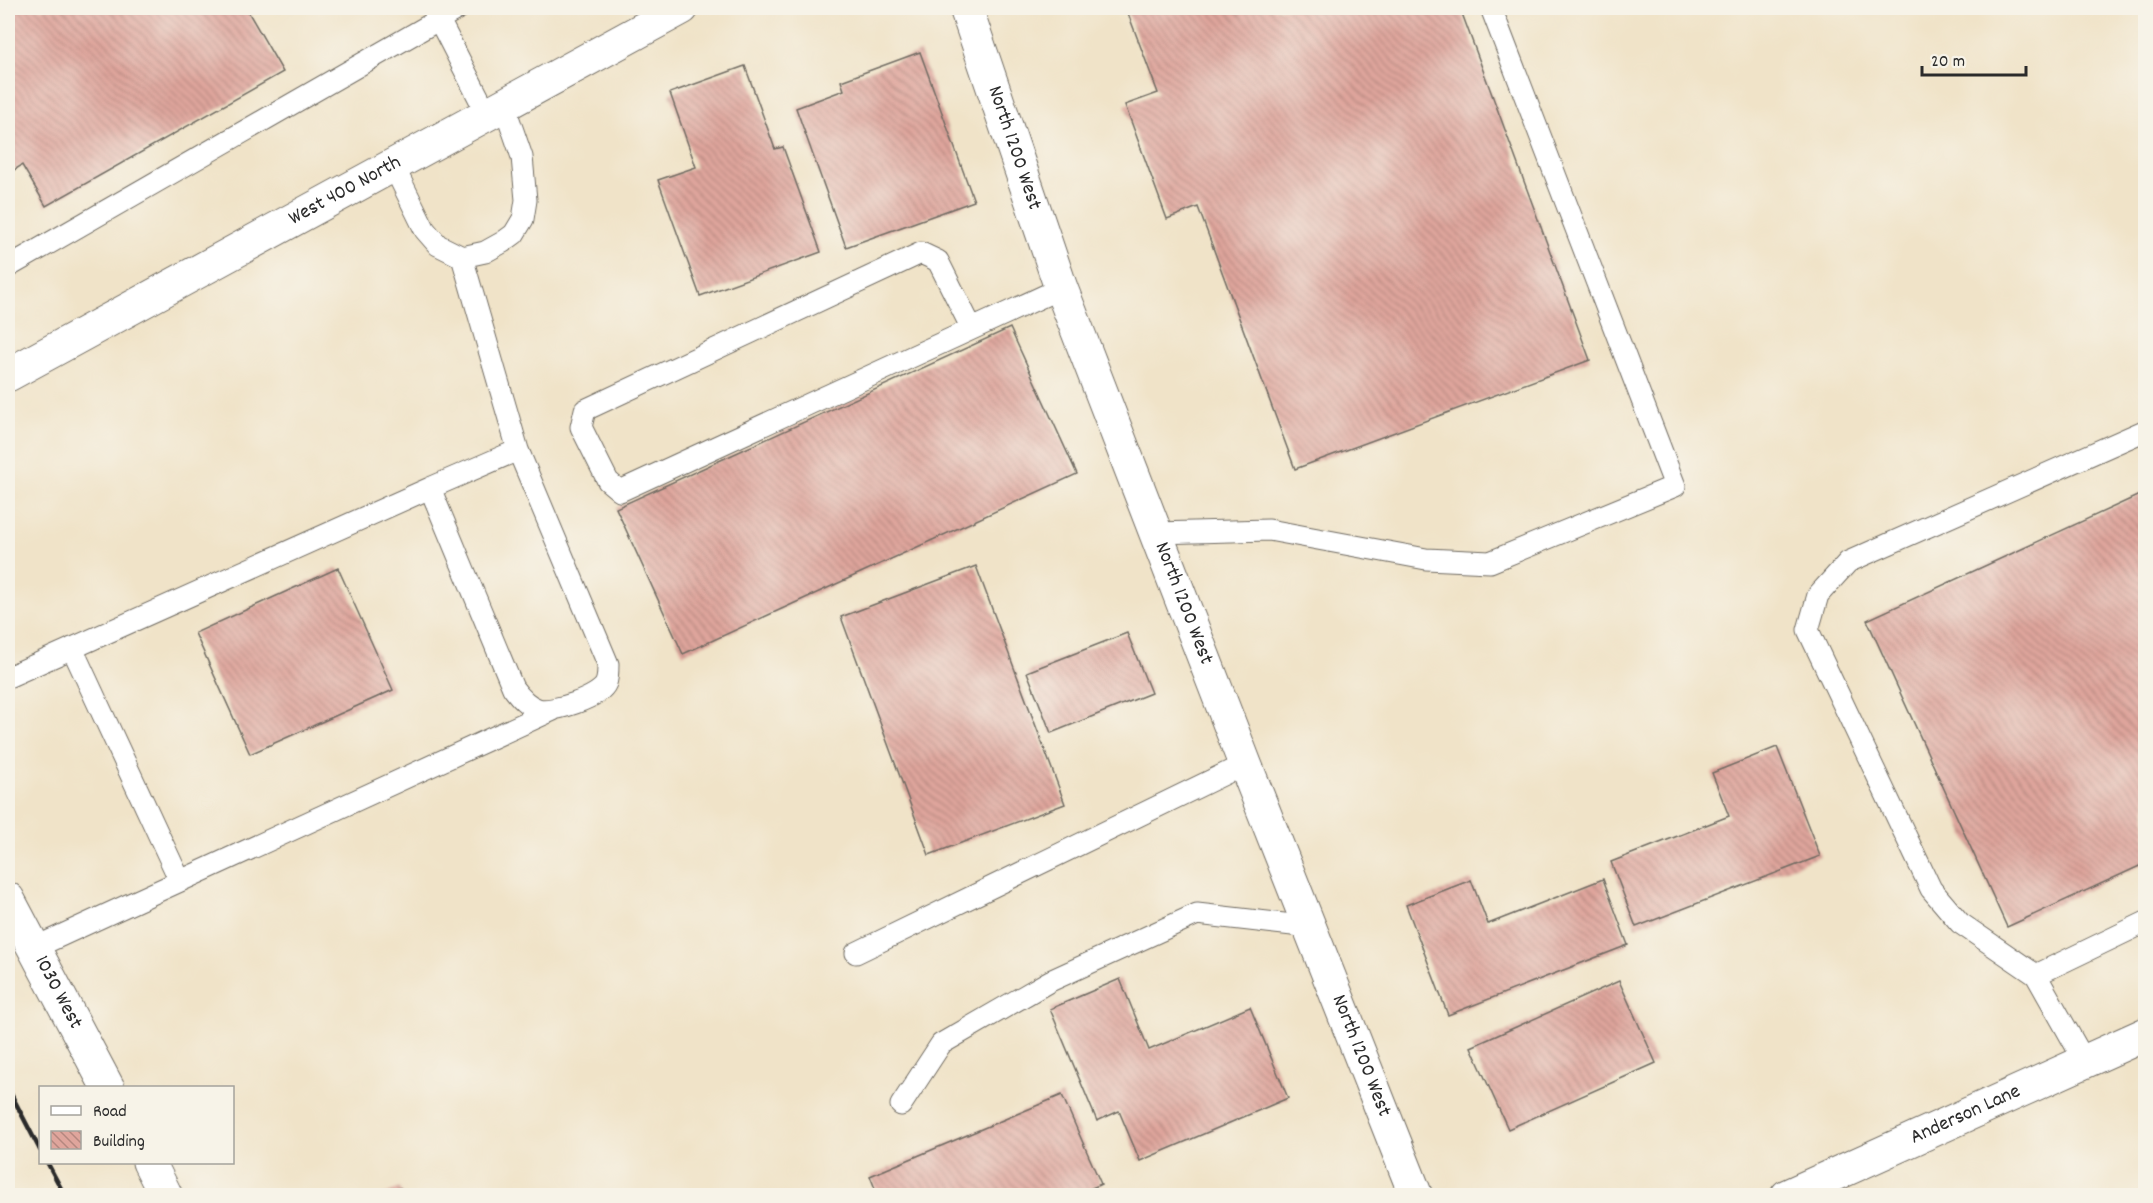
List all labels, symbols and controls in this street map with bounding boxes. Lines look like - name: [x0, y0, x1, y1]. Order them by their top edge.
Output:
- scale bar: [1922, 39, 2026, 77]
- text: 20 m: [1931, 50, 1965, 75]
- street label: North 1200 West: [979, 82, 1049, 214]
- street label: West 400 North: [284, 149, 407, 234]
- street label: North 1200 West: [1146, 538, 1220, 669]
- street label: 1030 West: [26, 951, 90, 1035]
- street label: North 1200 West: [1323, 990, 1398, 1122]
- street label: Anderson Lane: [1906, 1077, 2026, 1153]
- legend: [39, 1086, 234, 1164]
- text: Road: [93, 1100, 127, 1125]
- text: Building: [93, 1130, 145, 1155]

